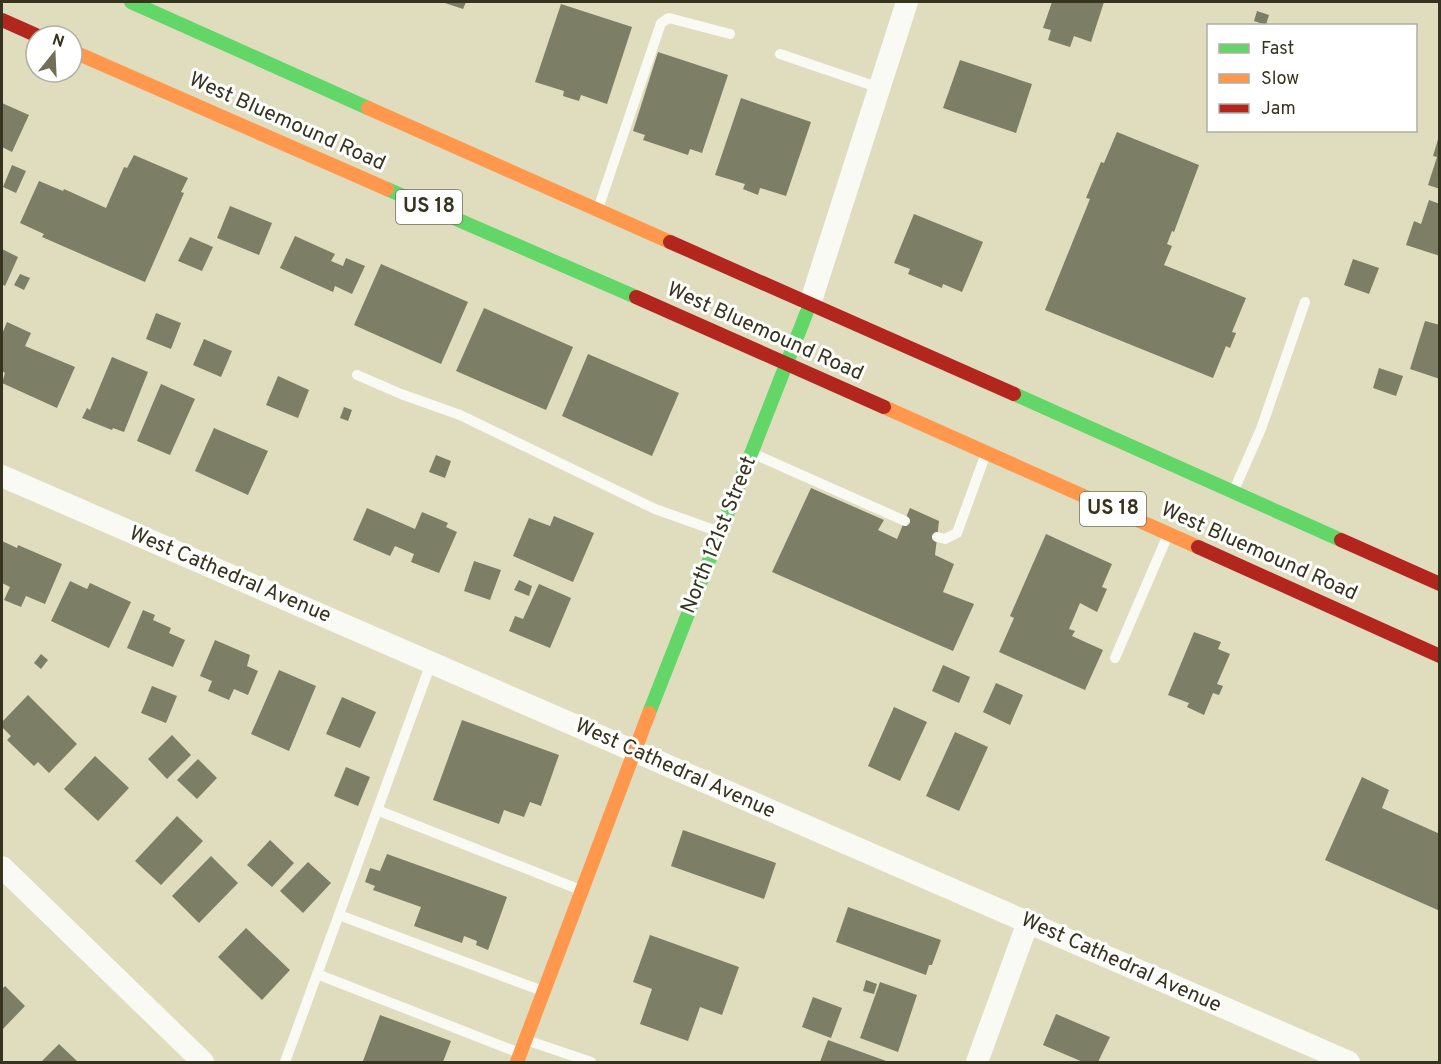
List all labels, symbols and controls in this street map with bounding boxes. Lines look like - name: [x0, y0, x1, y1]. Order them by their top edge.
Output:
- north arrow: [24, 24, 84, 84]
- legend: [1207, 24, 1417, 132]
- text: N: [49, 30, 67, 53]
- text: Fast: [1261, 38, 1294, 61]
- street label: West Bluemound Road: [184, 66, 390, 178]
- text: Slow: [1261, 68, 1299, 91]
- text: Jam: [1261, 98, 1296, 121]
- road number: US 18: [396, 190, 462, 224]
- street label: West Bluemound Road: [662, 276, 868, 388]
- street label: North 121st Street: [675, 452, 763, 618]
- road number: US 18: [1080, 492, 1146, 526]
- street label: West Bluemound Road: [1156, 496, 1362, 608]
- street label: West Cathedral Avenue: [125, 520, 335, 630]
- street label: West Cathedral Avenue: [570, 713, 780, 825]
- street label: West Cathedral Avenue: [1016, 907, 1226, 1019]

